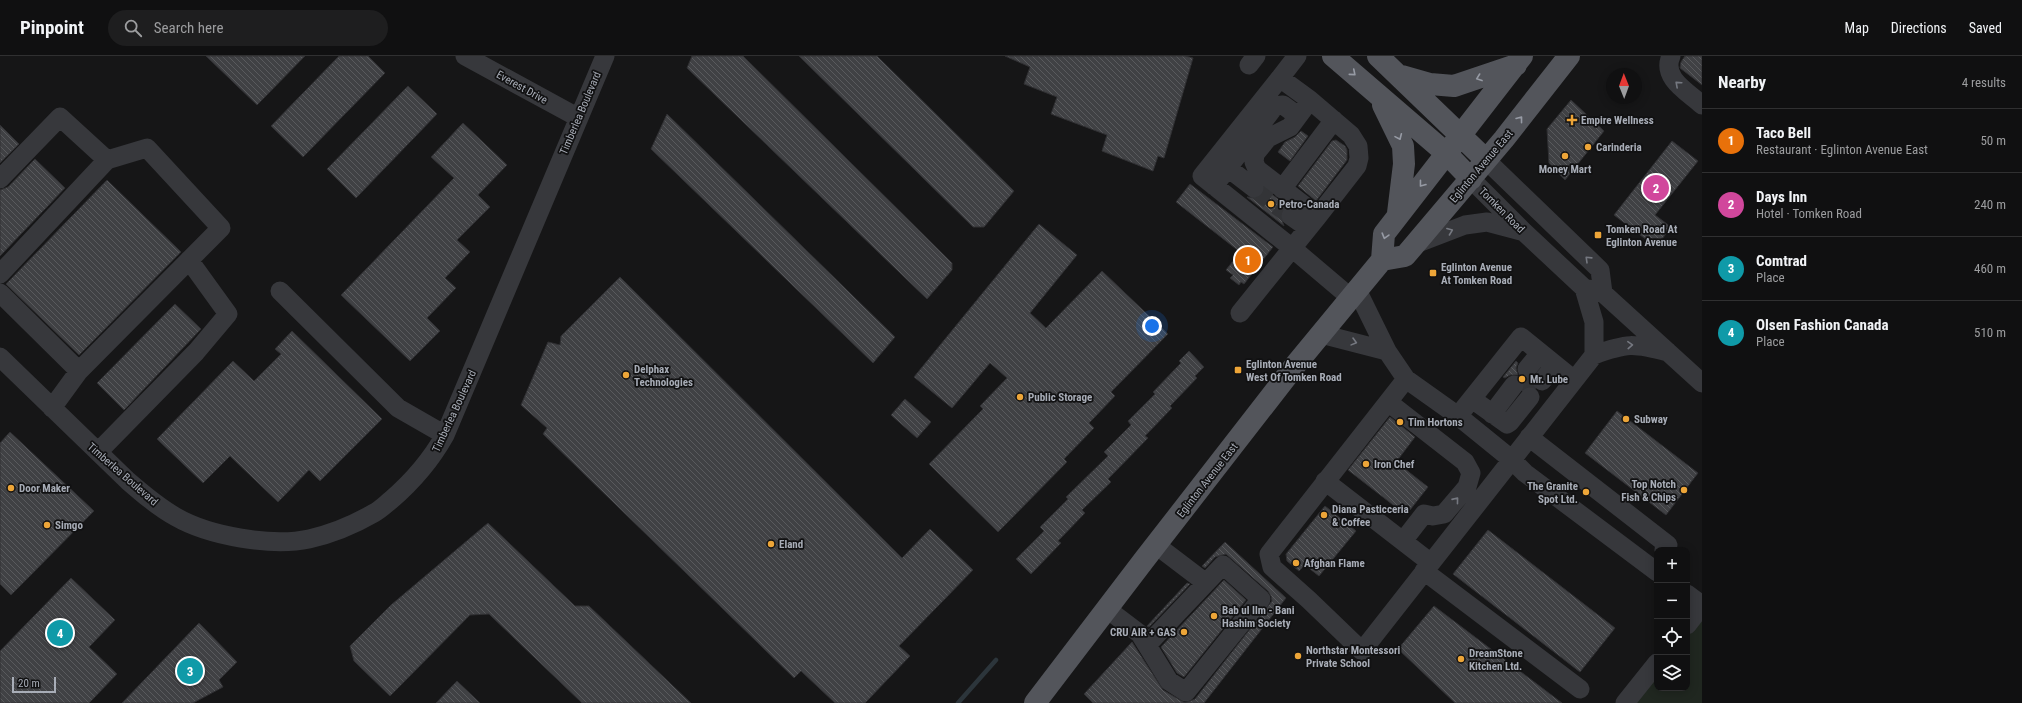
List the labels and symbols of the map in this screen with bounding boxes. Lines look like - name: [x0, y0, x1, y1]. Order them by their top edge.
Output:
- street label: Everest Drive: [494, 68, 550, 107]
- north arrow: [1606, 68, 1642, 104]
- one-way arrow: [1349, 69, 1356, 76]
- street label: Timberlea Boulevard: [557, 70, 604, 157]
- one-way arrow: [1476, 73, 1483, 82]
- one-way arrow: [1675, 81, 1683, 88]
- marker: Empire Wellness: [1566, 114, 1578, 126]
- place label: Empire Wellness: [1581, 114, 1654, 127]
- one-way arrow: [1515, 117, 1522, 124]
- street label: Eglinton Avenue East: [1447, 127, 1516, 205]
- one-way arrow: [1395, 133, 1403, 140]
- place label: Carinderia: [1596, 141, 1642, 154]
- marker: Carinderia: [1583, 142, 1593, 152]
- marker: Money Mart: [1560, 151, 1570, 161]
- place label: Money Mart: [1539, 163, 1592, 176]
- pin: 2: [1643, 173, 1669, 203]
- one-way arrow: [1420, 179, 1427, 186]
- street label: Tomken Road: [1476, 185, 1527, 236]
- place label: Petro-Canada: [1279, 198, 1339, 211]
- marker: Petro-Canada: [1266, 199, 1276, 209]
- place label: Tomken Road At Eglinton Avenue: [1606, 223, 1678, 249]
- one-way arrow: [1446, 228, 1453, 236]
- marker: Tomken Road At Eglinton Avenue: [1593, 230, 1603, 240]
- one-way arrow: [1381, 233, 1390, 240]
- pin: 1: [1235, 245, 1261, 275]
- one-way arrow: [1585, 256, 1593, 264]
- place label: Eglinton Avenue At Tomken Road: [1441, 261, 1512, 287]
- marker: Eglinton Avenue At Tomken Road: [1428, 268, 1438, 278]
- your location: [1142, 316, 1162, 336]
- one-way arrow: [1351, 338, 1357, 346]
- one-way arrow: [1627, 341, 1633, 350]
- place label: Eglinton Avenue West Of Tomken Road: [1246, 358, 1342, 384]
- place label: Delphax Technologies: [634, 363, 693, 389]
- marker: Eglinton Avenue West Of Tomken Road: [1233, 365, 1243, 375]
- street label: Timberlea Boulevard: [430, 368, 479, 454]
- marker: Delphax Technologies: [621, 370, 631, 380]
- place label: Mr. Lube: [1530, 373, 1568, 386]
- marker: Mr. Lube: [1517, 374, 1527, 384]
- place label: Public Storage: [1028, 391, 1092, 404]
- marker: Public Storage: [1015, 392, 1025, 402]
- place label: Subway: [1634, 413, 1668, 426]
- marker: Subway: [1621, 414, 1631, 424]
- place label: Tim Hortons: [1408, 416, 1463, 429]
- marker: Tim Hortons: [1395, 417, 1405, 427]
- street label: Timberlea Boulevard: [85, 440, 161, 508]
- street label: Eglinton Avenue East: [1174, 440, 1240, 520]
- place label: Iron Chef: [1374, 458, 1415, 471]
- marker: Iron Chef: [1361, 459, 1371, 469]
- place label: Top Notch Fish & Chips: [1621, 478, 1676, 504]
- place label: The Granite Spot Ltd.: [1527, 480, 1578, 506]
- place label: Door Maker: [19, 482, 70, 495]
- marker: Door Maker: [6, 483, 16, 493]
- marker: Top Notch Fish & Chips: [1679, 485, 1689, 495]
- marker: The Granite Spot Ltd.: [1581, 487, 1591, 497]
- one-way arrow: [1452, 498, 1459, 505]
- place label: Diana Pasticceria & Coffee: [1332, 503, 1409, 529]
- marker: Diana Pasticceria & Coffee: [1319, 510, 1329, 520]
- place label: Simgo: [55, 519, 83, 532]
- marker: Simgo: [42, 520, 52, 530]
- place label: Eland: [779, 538, 803, 551]
- marker: Eland: [766, 539, 776, 549]
- place label: Afghan Flame: [1304, 557, 1365, 570]
- marker: Afghan Flame: [1291, 558, 1301, 568]
- place label: Bab ul Ilm - Bani Hashim Society: [1222, 604, 1295, 630]
- marker: Bab ul Ilm - Bani Hashim Society: [1209, 611, 1219, 621]
- pin: 4: [47, 618, 73, 648]
- place label: CRU AIR + GAS: [1110, 626, 1176, 639]
- marker: CRU AIR + GAS: [1179, 627, 1189, 637]
- place label: Northstar Montessori Private School: [1306, 644, 1401, 670]
- place label: DreamStone Kitchen Ltd.: [1469, 647, 1523, 673]
- marker: Northstar Montessori Private School: [1293, 651, 1303, 661]
- marker: DreamStone Kitchen Ltd.: [1456, 654, 1466, 664]
- pin: 3: [177, 656, 203, 686]
- scale bar: [12, 675, 56, 694]

